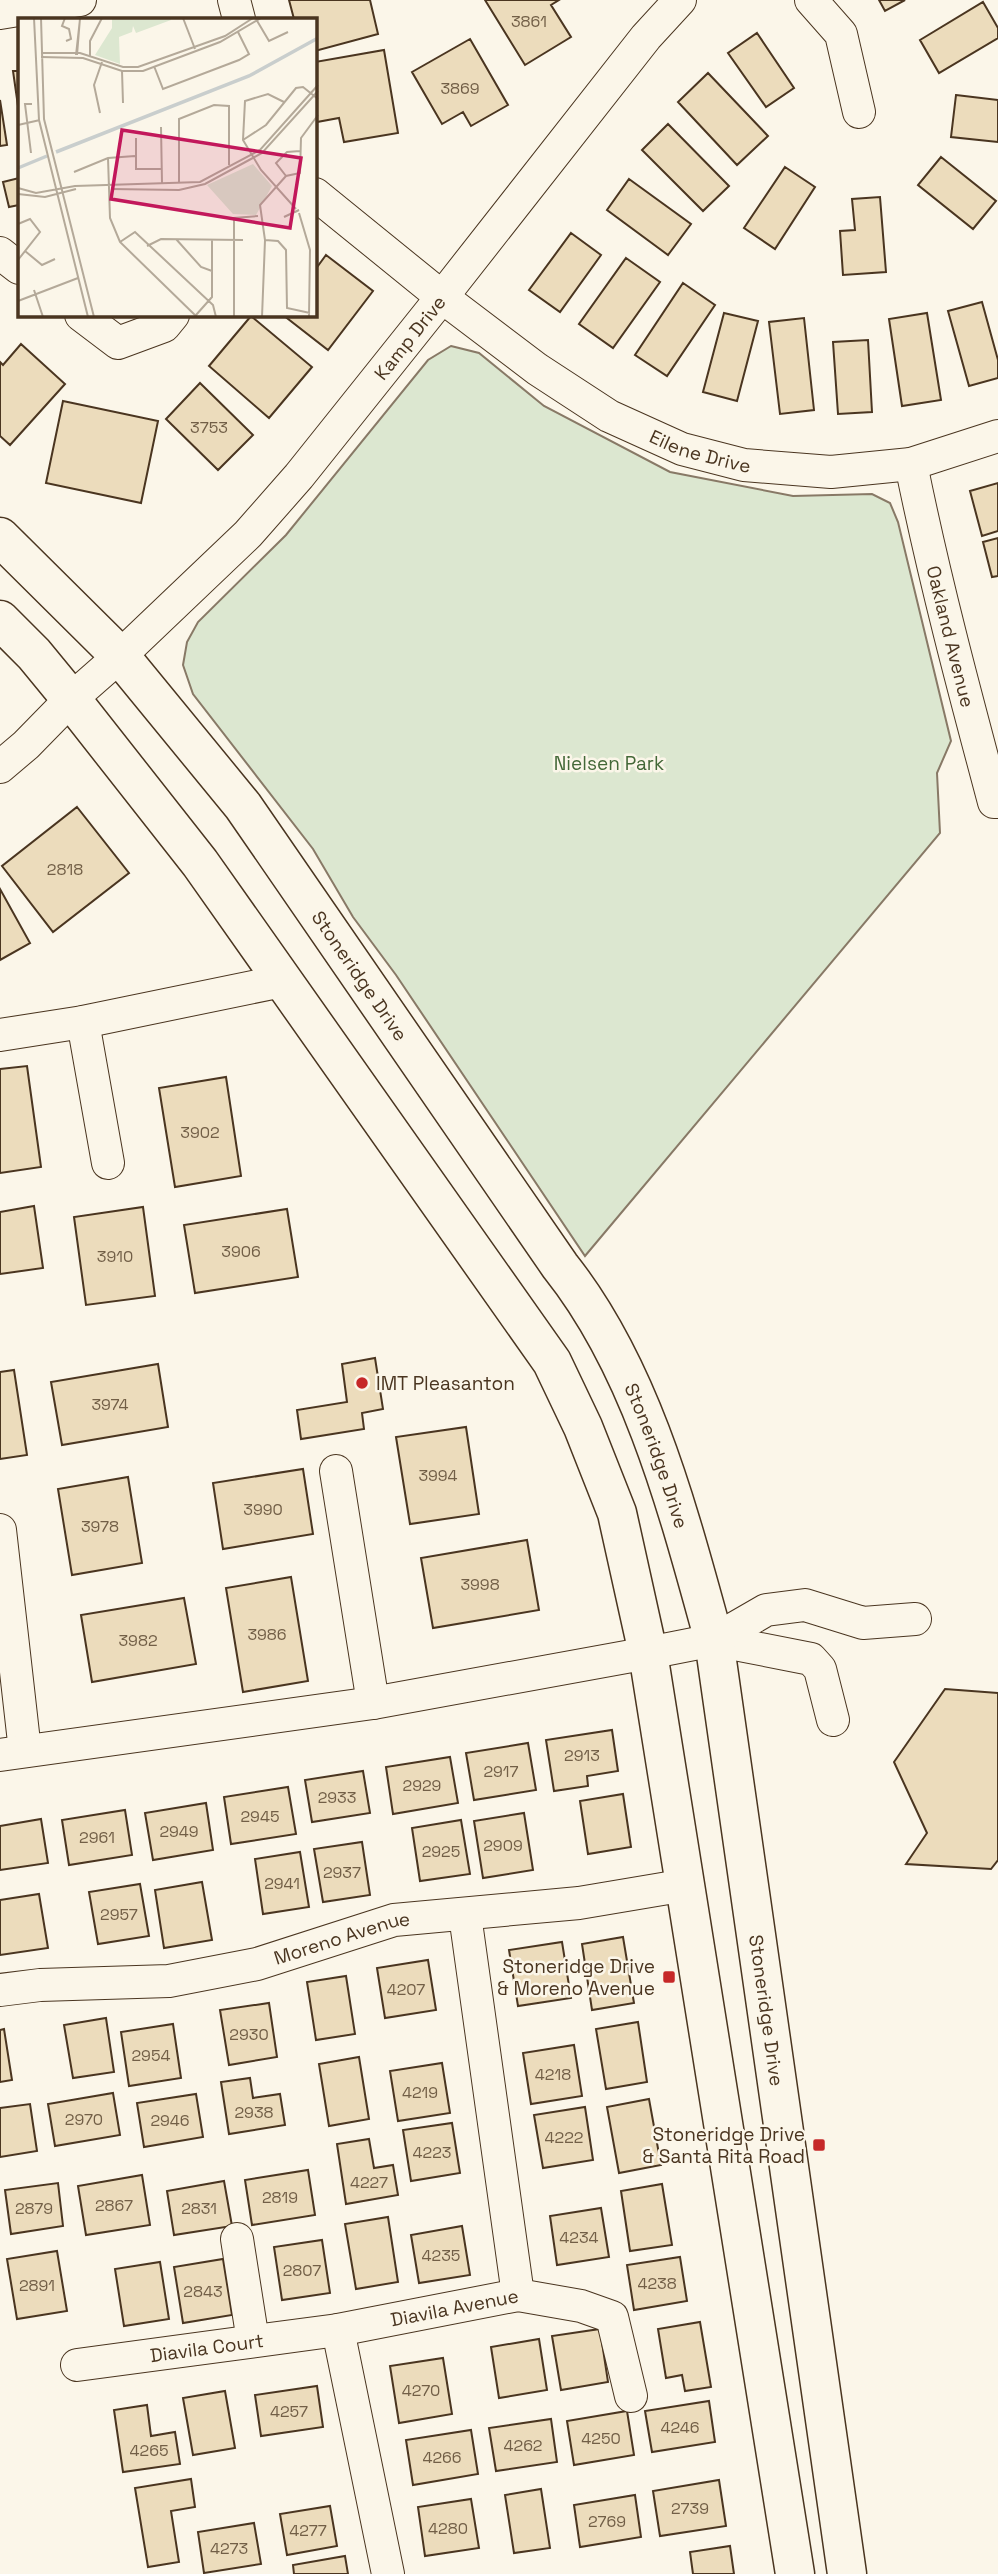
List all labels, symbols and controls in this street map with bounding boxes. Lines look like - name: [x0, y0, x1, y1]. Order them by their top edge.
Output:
- house number: 3861: [511, 11, 547, 32]
- inset map: [18, 18, 317, 317]
- house number: 3869: [440, 78, 480, 99]
- street label: Kamp Drive: [368, 290, 451, 385]
- house number: 3753: [190, 417, 228, 438]
- street label: Eilene Drive: [646, 424, 751, 478]
- street label: Oakland Avenue: [921, 563, 981, 710]
- park label: Nielsen Park: [554, 751, 664, 776]
- house number: 2818: [47, 859, 83, 880]
- street label: Stoneridge Drive: [306, 906, 414, 1046]
- house number: 3902: [180, 1122, 220, 1143]
- house number: 3906: [221, 1241, 261, 1262]
- house number: 3910: [97, 1246, 133, 1267]
- place label: IMT Pleasanton: [376, 1371, 515, 1396]
- marker: IMT Pleasanton: [354, 1375, 370, 1391]
- street label: Stoneridge Drive: [619, 1379, 694, 1531]
- house number: 3974: [91, 1394, 129, 1415]
- house number: 3994: [418, 1465, 458, 1486]
- house number: 3990: [243, 1499, 283, 1520]
- house number: 3978: [81, 1516, 119, 1537]
- house number: 3998: [460, 1574, 500, 1595]
- house number: 3986: [247, 1624, 287, 1645]
- house number: 3982: [118, 1630, 158, 1651]
- house number: 2913: [564, 1745, 600, 1766]
- house number: 2917: [483, 1761, 519, 1782]
- house number: 2929: [403, 1775, 441, 1796]
- house number: 2933: [318, 1787, 356, 1808]
- house number: 2945: [241, 1806, 279, 1827]
- house number: 2949: [159, 1821, 199, 1842]
- house number: 2961: [79, 1827, 115, 1848]
- house number: 2909: [483, 1835, 523, 1856]
- house number: 2925: [422, 1841, 460, 1862]
- house number: 2937: [323, 1862, 361, 1883]
- house number: 2941: [264, 1873, 300, 1894]
- house number: 2957: [100, 1904, 138, 1925]
- street label: Moreno Avenue: [271, 1906, 411, 1970]
- street label: Stoneridge Drive: [744, 1933, 790, 2088]
- place label: Stoneridge Drive & Moreno Avenue: [497, 1954, 655, 2001]
- marker: Stoneridge Drive & Moreno Avenue: [661, 1969, 677, 1985]
- house number: 4207: [387, 1979, 425, 2000]
- house number: 2930: [229, 2024, 269, 2045]
- house number: 2954: [132, 2045, 170, 2066]
- house number: 4218: [535, 2064, 571, 2085]
- house number: 4219: [402, 2082, 438, 2103]
- house number: 2938: [234, 2102, 274, 2123]
- house number: 2970: [65, 2109, 103, 2130]
- house number: 2946: [150, 2110, 190, 2131]
- place label: Stoneridge Drive & Santa Rita Road: [642, 2122, 805, 2169]
- house number: 4222: [545, 2127, 583, 2148]
- marker: Stoneridge Drive & Santa Rita Road: [811, 2137, 827, 2153]
- house number: 4223: [413, 2142, 451, 2163]
- house number: 4227: [350, 2172, 388, 2193]
- house number: 2819: [262, 2187, 298, 2208]
- house number: 2867: [95, 2195, 133, 2216]
- house number: 2879: [15, 2198, 53, 2219]
- house number: 2831: [181, 2198, 217, 2219]
- house number: 4234: [559, 2227, 599, 2248]
- house number: 4235: [422, 2245, 460, 2266]
- house number: 2807: [283, 2260, 321, 2281]
- house number: 4238: [637, 2273, 677, 2294]
- house number: 2891: [19, 2275, 55, 2296]
- house number: 2843: [183, 2281, 223, 2302]
- street label: Diavila Avenue: [388, 2283, 521, 2332]
- street label: Diavila Court: [148, 2328, 265, 2368]
- house number: 4270: [402, 2380, 440, 2401]
- house number: 4257: [270, 2401, 308, 2422]
- house number: 4246: [661, 2417, 699, 2438]
- house number: 4250: [581, 2428, 621, 2449]
- house number: 4262: [503, 2435, 543, 2456]
- house number: 4265: [129, 2440, 169, 2461]
- house number: 4266: [422, 2447, 462, 2468]
- house number: 2739: [671, 2498, 709, 2519]
- house number: 2769: [588, 2511, 626, 2532]
- house number: 4280: [428, 2518, 468, 2539]
- house number: 4277: [289, 2520, 327, 2541]
- house number: 4273: [210, 2538, 248, 2559]

